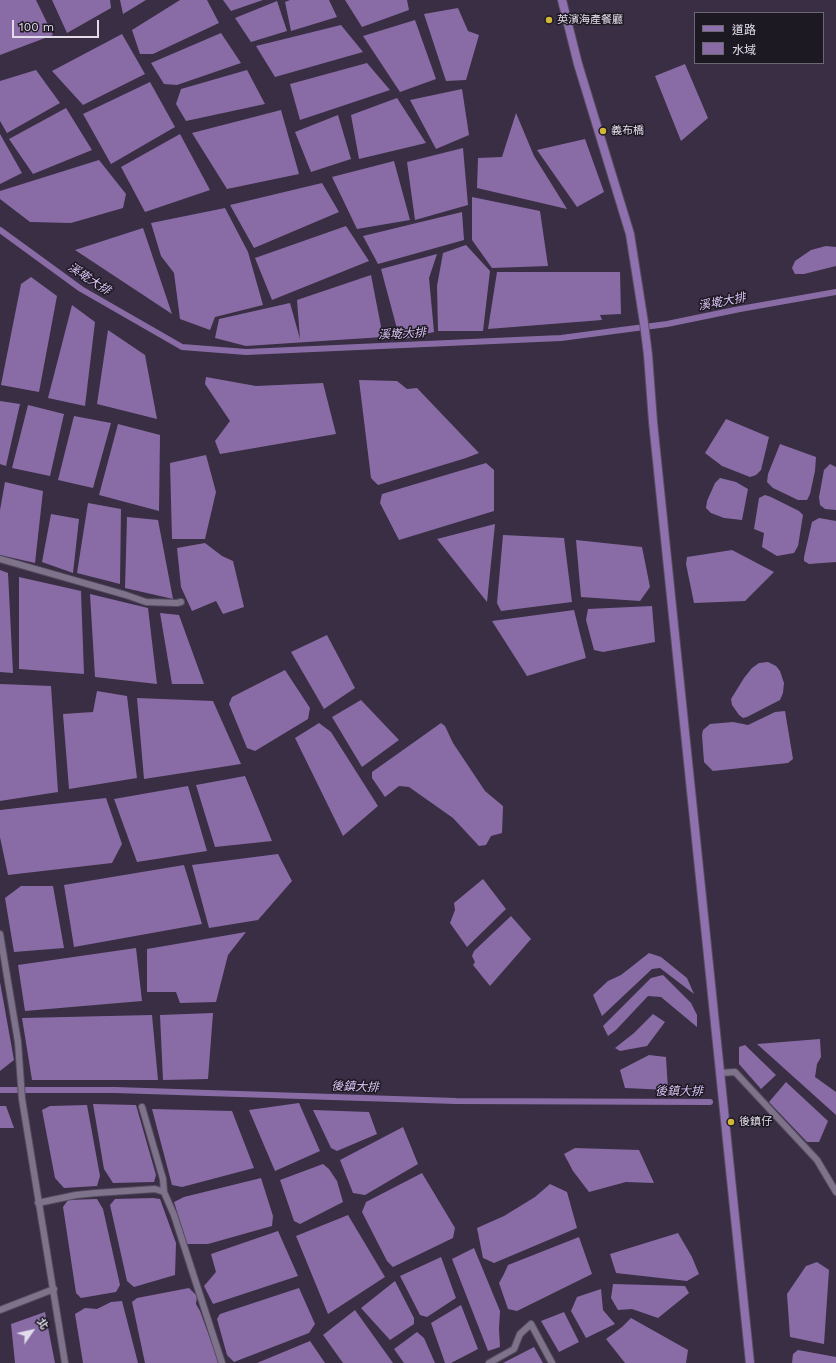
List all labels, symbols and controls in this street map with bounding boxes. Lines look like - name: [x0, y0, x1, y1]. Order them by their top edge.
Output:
- scale bar: [14, 12, 101, 38]
- legend: [694, 12, 824, 64]
- place label: 英濱海產餐廳: [557, 13, 623, 27]
- marker: 英濱海產餐廳: [544, 15, 554, 25]
- text: 100 m: [19, 20, 54, 34]
- text: 道路: [732, 23, 756, 37]
- text: 水域: [732, 43, 756, 57]
- place label: 義布橋: [611, 124, 644, 138]
- marker: 義布橋: [598, 126, 608, 136]
- water label: 溪墘大排: [65, 260, 113, 298]
- water label: 溪墘大排: [697, 290, 747, 314]
- water label: 溪墘大排: [378, 326, 426, 342]
- water label: 後鎮大排: [331, 1079, 379, 1095]
- water label: 後鎮大排: [655, 1084, 703, 1098]
- place label: 後鎮仔: [739, 1115, 772, 1129]
- marker: 後鎮仔: [726, 1117, 736, 1127]
- north arrow: [12, 1311, 52, 1351]
- text: 北: [34, 1316, 51, 1332]

